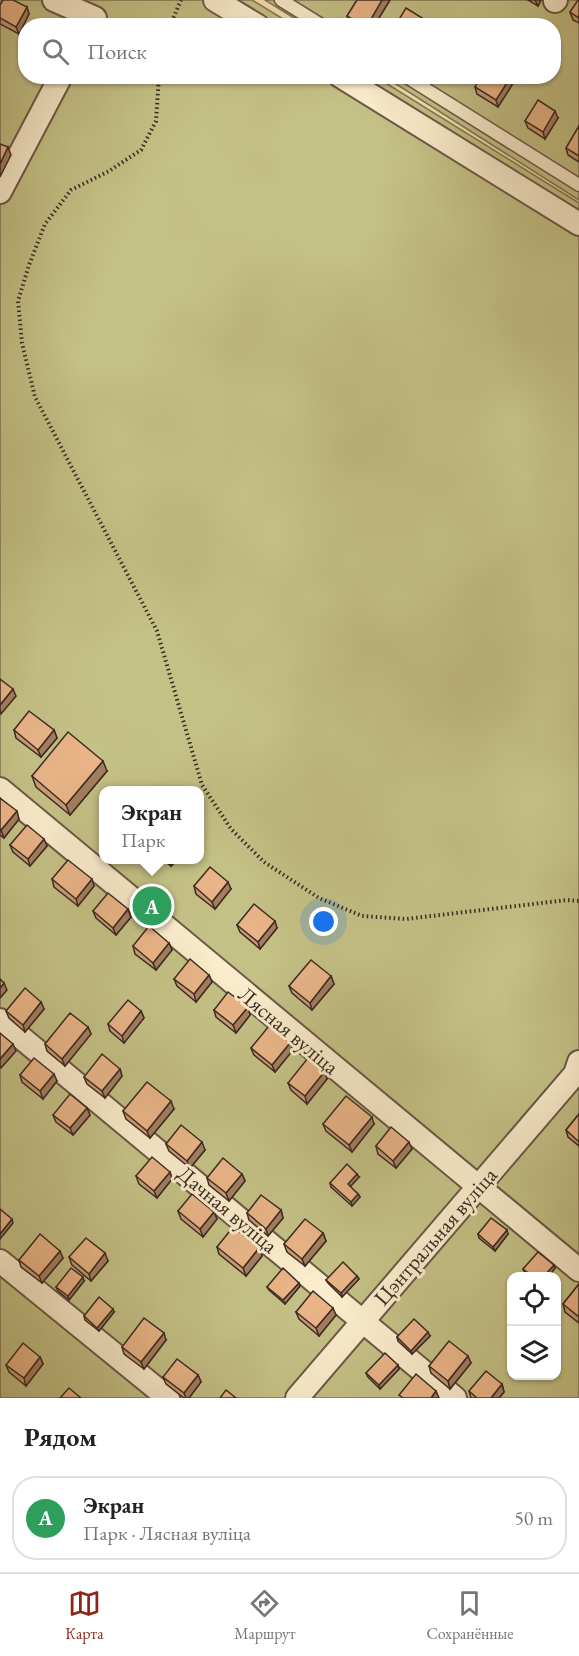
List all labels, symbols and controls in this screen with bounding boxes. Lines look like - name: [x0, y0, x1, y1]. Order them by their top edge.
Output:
- search box: [18, 18, 561, 84]
- icon: search: [39, 35, 72, 68]
- text: Поиск: [87, 37, 147, 66]
- popup: [99, 786, 204, 864]
- text: Экран: [121, 798, 182, 827]
- text: Парк: [121, 827, 165, 853]
- pin: A: [132, 884, 172, 928]
- your location: [309, 907, 338, 936]
- street label: Лясная вуліца: [232, 980, 345, 1081]
- street label: Дачная вуліца: [172, 1159, 284, 1260]
- street label: Цэнтральная вуліца: [367, 1161, 504, 1312]
- map controls: [507, 1272, 561, 1380]
- button: locate: [507, 1272, 561, 1326]
- button: layers: [507, 1326, 561, 1380]
- text: Рядом: [24, 1420, 97, 1454]
- text: Экран: [83, 1491, 144, 1520]
- text: A: [38, 1505, 53, 1531]
- text: 50 m: [514, 1505, 553, 1531]
- text: Парк · Лясная вуліца: [83, 1520, 251, 1546]
- tab: Карта: [65, 1587, 104, 1644]
- tab: Маршрут: [234, 1587, 296, 1644]
- tab: Сохранённые: [426, 1587, 514, 1644]

